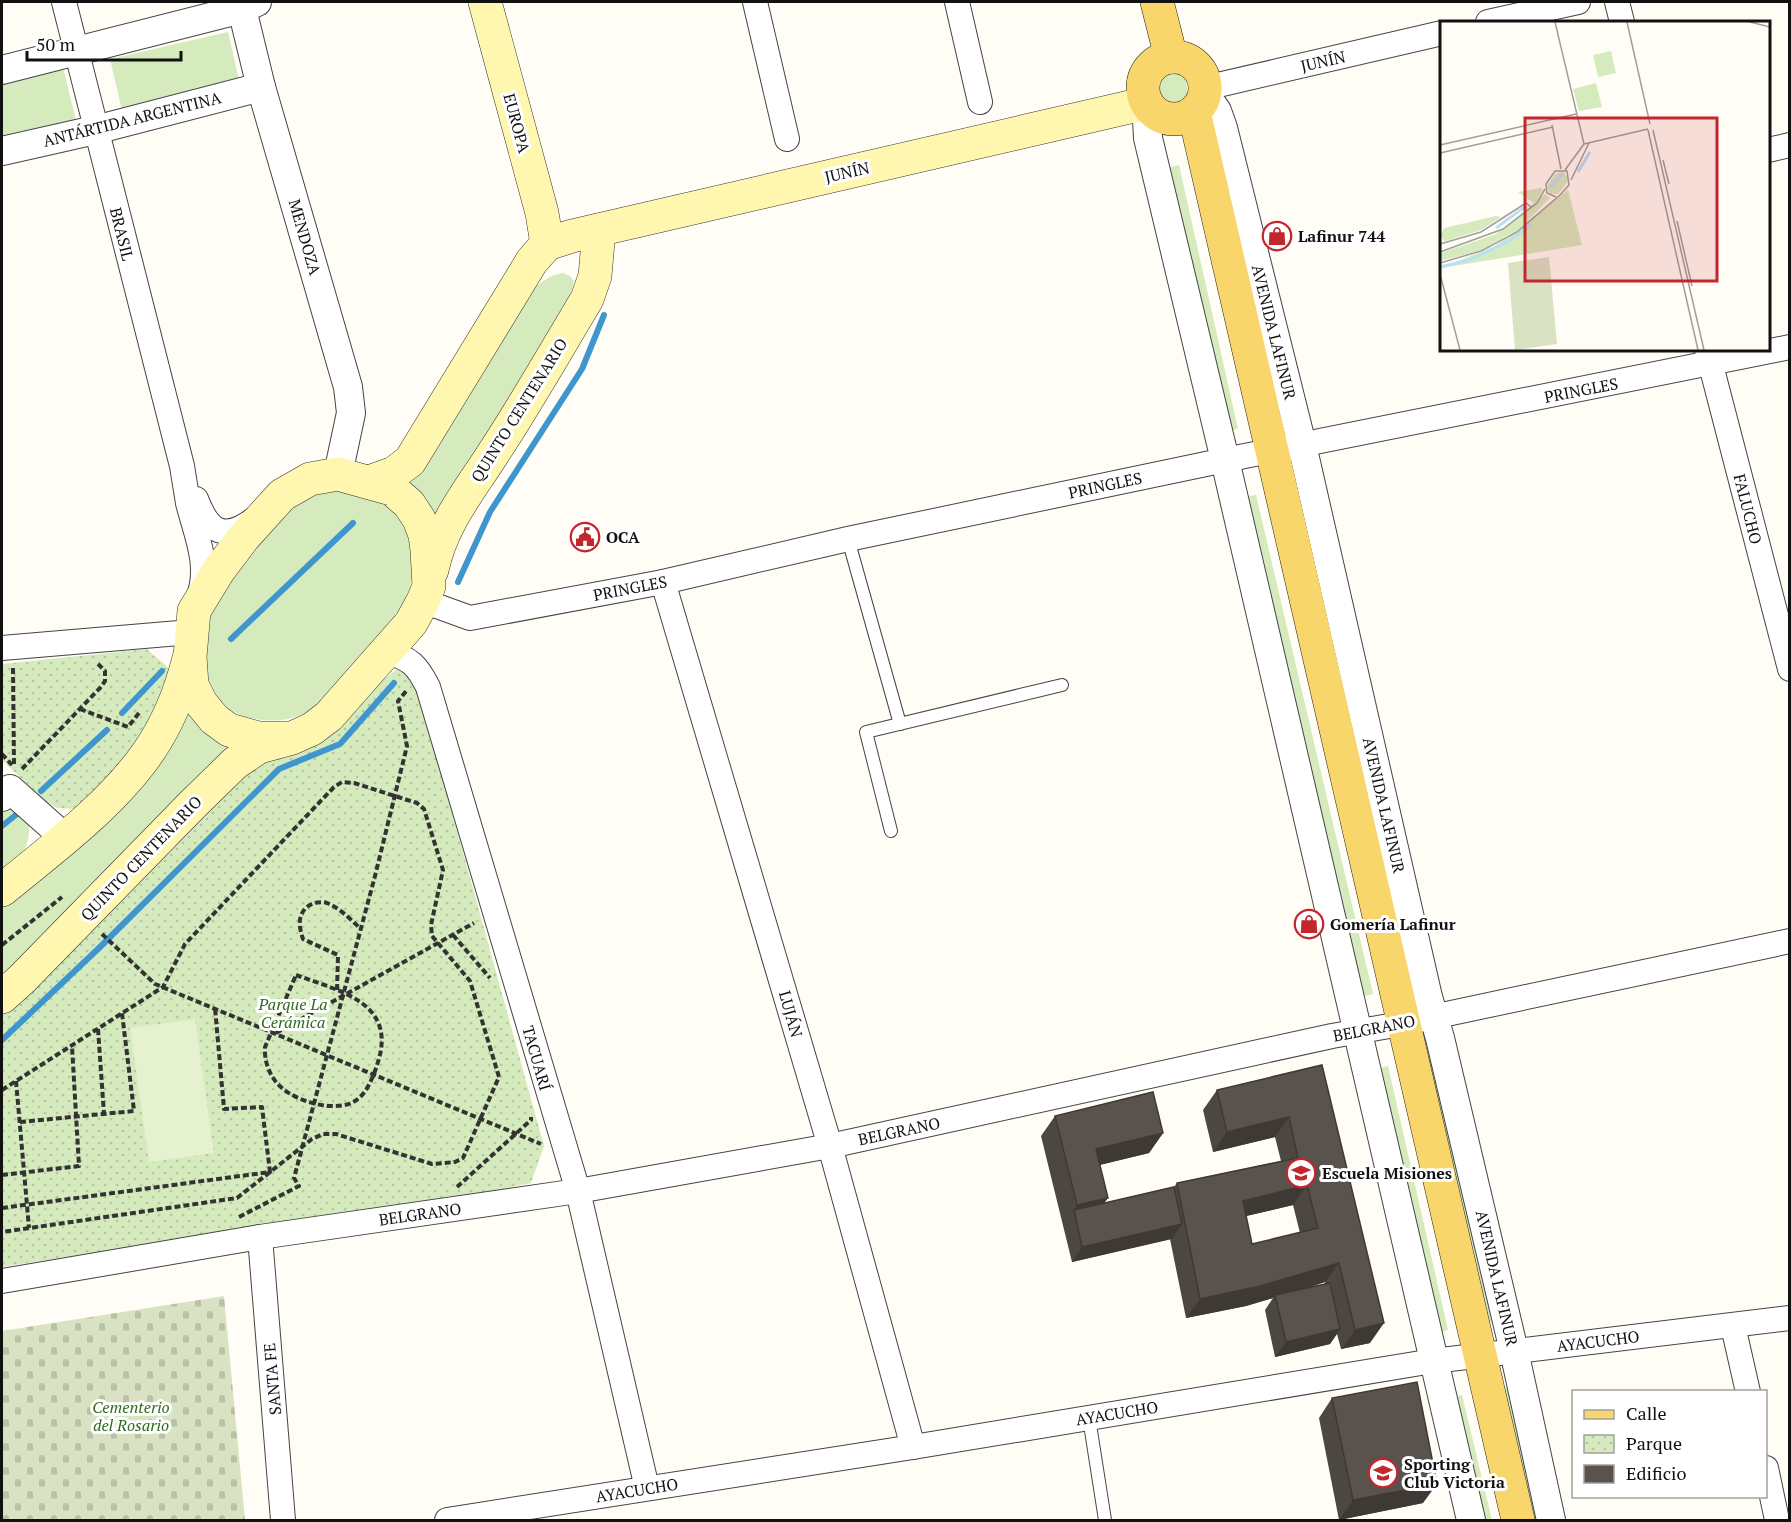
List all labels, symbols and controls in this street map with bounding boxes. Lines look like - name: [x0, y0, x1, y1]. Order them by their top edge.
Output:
- inset map: [1440, 21, 1770, 351]
- scale bar: [27, 24, 182, 62]
- text: 50 m: [36, 32, 76, 56]
- street label: JUNÍN: [1298, 45, 1348, 77]
- street label: ANTÁRTIDA ARGENTINA: [41, 86, 223, 152]
- street label: EUROPA: [498, 91, 536, 155]
- street label: JUNÍN: [822, 156, 872, 188]
- street label: MENDOZA: [284, 196, 326, 278]
- street label: BRASIL: [105, 205, 139, 263]
- shop icon: Lafinur 744: [1261, 220, 1293, 252]
- place label: Lafinur 744: [1298, 225, 1385, 247]
- street label: AVENIDA LAFINUR: [1247, 262, 1302, 403]
- street label: QUINTO CENTENARIO: [466, 334, 572, 486]
- street label: PRINGLES: [1542, 372, 1620, 408]
- street label: PRINGLES: [1066, 466, 1144, 504]
- street label: FALUCHO: [1729, 472, 1767, 546]
- public building icon: OCA: [569, 521, 601, 553]
- place label: OCA: [606, 526, 640, 548]
- street label: PRINGLES: [591, 570, 669, 606]
- street label: AVENIDA LAFINUR: [1358, 735, 1410, 876]
- street label: QUINTO CENTENARIO: [75, 791, 207, 925]
- shop icon: Gomería Lafinur: [1293, 908, 1325, 940]
- place label: Gomería Lafinur: [1330, 913, 1456, 935]
- street label: LUJÁN: [774, 988, 808, 1040]
- park label: Parque La Cerámica: [257, 993, 328, 1033]
- street label: BELGRANO: [1331, 1009, 1417, 1047]
- street label: TACUARÍ: [517, 1023, 557, 1093]
- street label: BELGRANO: [856, 1112, 942, 1150]
- school or university icon: Escuela Misiones: [1285, 1157, 1317, 1189]
- place label: Escuela Misiones: [1322, 1162, 1452, 1184]
- street label: BELGRANO: [377, 1197, 463, 1231]
- street label: AVENIDA LAFINUR: [1471, 1208, 1523, 1349]
- street label: AYACUCHO: [1555, 1325, 1641, 1357]
- street label: SANTA FE: [258, 1342, 286, 1416]
- legend: [1572, 1390, 1767, 1498]
- park label: Cementerio del Rosario: [92, 1396, 170, 1436]
- street label: AYACUCHO: [1074, 1396, 1160, 1430]
- text: Calle: [1626, 1401, 1667, 1425]
- text: Parque: [1626, 1431, 1682, 1455]
- place label: Sporting Club Victoria: [1404, 1453, 1505, 1493]
- school or university icon: Sporting Club Victoria: [1367, 1457, 1399, 1489]
- text: Edificio: [1626, 1461, 1686, 1485]
- street label: AYACUCHO: [594, 1473, 680, 1507]

